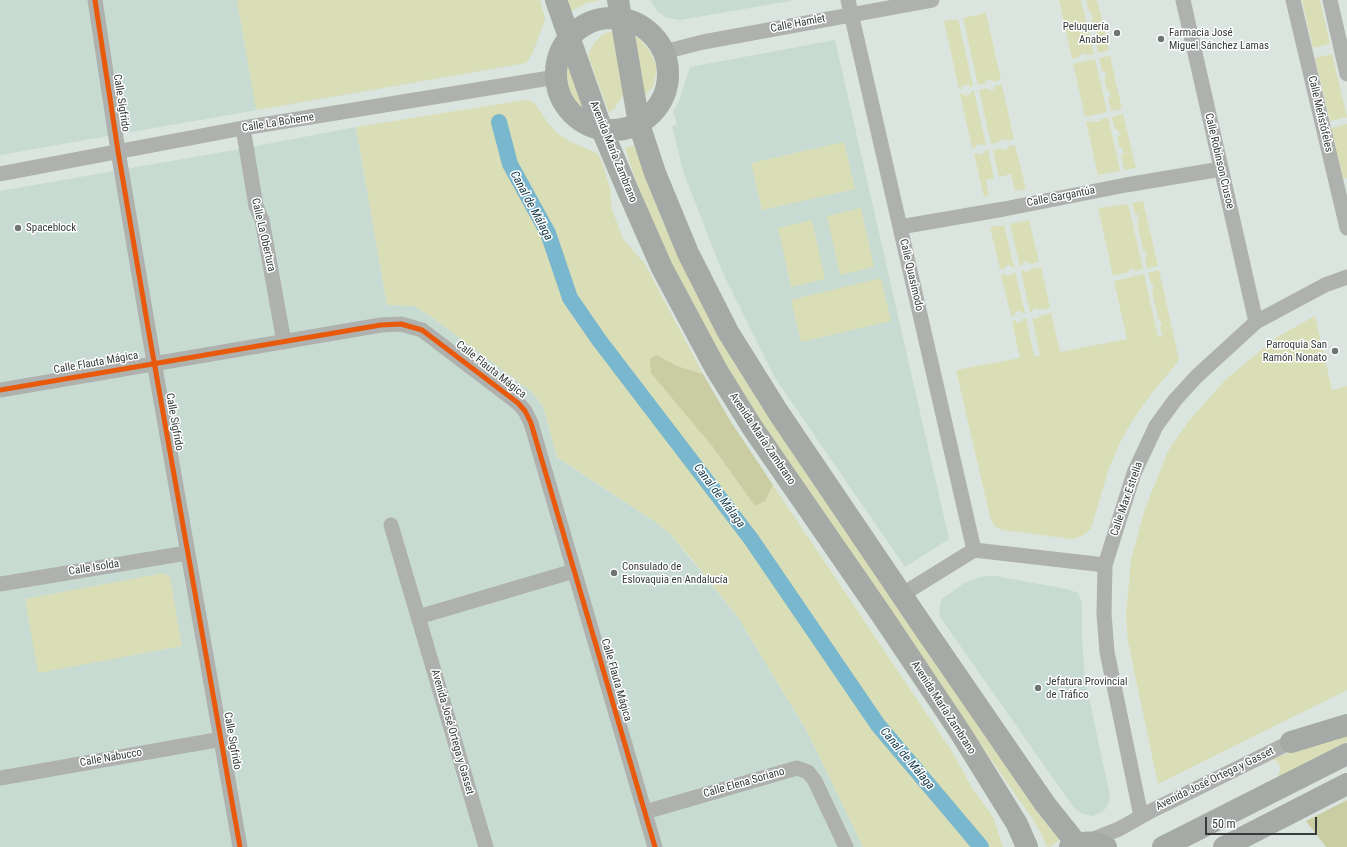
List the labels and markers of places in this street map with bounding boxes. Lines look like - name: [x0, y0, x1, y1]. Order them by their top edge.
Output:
- place label: Peluquería Anabel: [1063, 20, 1109, 46]
- place label: Farmacia José Miguel Sánchez Lamas: [1169, 26, 1269, 52]
- marker: Peluquería Anabel: [1112, 28, 1122, 38]
- marker: Farmacia José Miguel Sánchez Lamas: [1156, 34, 1166, 44]
- place label: Spaceblock: [26, 221, 76, 235]
- marker: Spaceblock: [13, 223, 23, 233]
- place label: Parroquia San Ramón Nonato: [1263, 338, 1327, 364]
- marker: Parroquia San Ramón Nonato: [1330, 346, 1340, 356]
- place label: Consulado de Eslovaquia en Andalucía: [622, 560, 728, 586]
- marker: Consulado de Eslovaquia en Andalucía: [609, 568, 619, 578]
- place label: Jefatura Provincial de Tráfico: [1046, 675, 1127, 701]
- marker: Jefatura Provincial de Tráfico: [1033, 683, 1043, 693]

